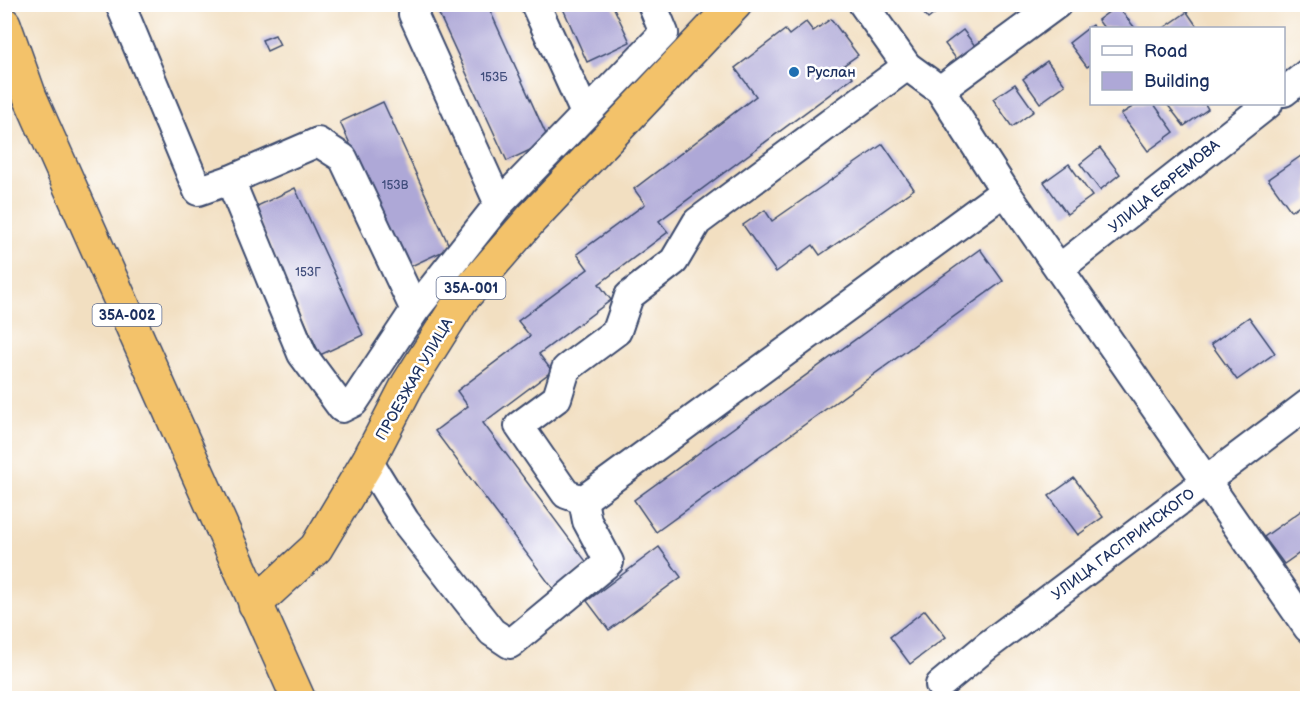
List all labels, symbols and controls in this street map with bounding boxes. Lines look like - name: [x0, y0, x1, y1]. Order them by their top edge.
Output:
- legend: [1090, 27, 1285, 105]
- text: Road: [1144, 41, 1188, 62]
- place label: Руслан: [806, 63, 856, 82]
- marker: Руслан: [787, 65, 801, 79]
- house number: 153Б: [480, 70, 508, 85]
- text: Building: [1144, 71, 1210, 92]
- street label: УЛИЦА ЕФРЕМОВА: [1105, 135, 1224, 237]
- house number: 153В: [382, 178, 409, 193]
- house number: 153Г: [295, 265, 321, 280]
- road number: 35А-001: [436, 277, 506, 299]
- road number: 35А-002: [92, 304, 162, 326]
- street label: ПРОЕЗЖАЯ УЛИЦА: [372, 314, 458, 444]
- street label: УЛИЦА ГАСПРИНСКОГО: [1048, 484, 1199, 604]

